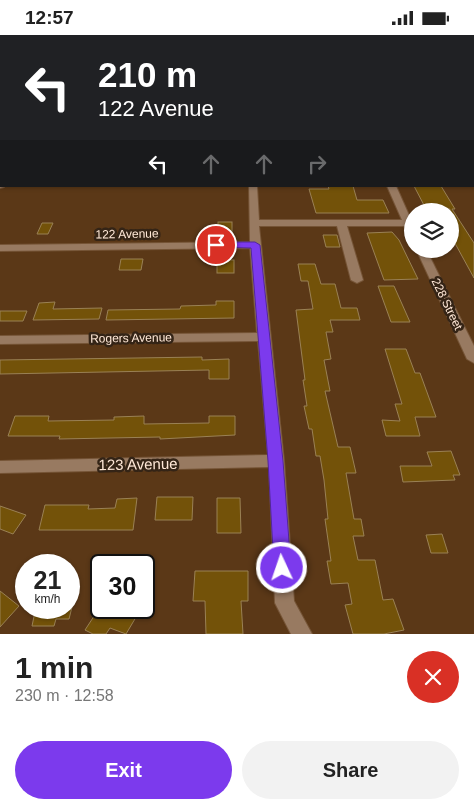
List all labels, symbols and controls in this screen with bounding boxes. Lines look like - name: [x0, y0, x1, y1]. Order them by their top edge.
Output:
- text: 12:57: [25, 7, 74, 28]
- icon: left: [15, 55, 80, 120]
- text: 210 m: [98, 55, 197, 94]
- text: 122 Avenue: [98, 96, 214, 121]
- icon: left: [144, 150, 172, 178]
- icon: ahead: [197, 150, 225, 178]
- icon: ahead: [250, 150, 278, 178]
- icon: right: [303, 150, 331, 178]
- map controls: [404, 203, 459, 258]
- button: layers: [404, 203, 459, 258]
- pin: [195, 224, 237, 266]
- street label: 122 Avenue: [95, 226, 159, 242]
- icon: arrive: [202, 231, 230, 259]
- street label: 228 Street: [429, 276, 466, 333]
- street label: Rogers Avenue: [90, 330, 172, 346]
- street label: 123 Avenue: [98, 455, 178, 473]
- position arrow: [255, 541, 307, 593]
- speed limit sign: 30: [90, 554, 155, 619]
- text: 21: [34, 566, 61, 594]
- text: km/h: [34, 592, 61, 606]
- text: 1 min: [15, 651, 93, 684]
- button: close: [407, 651, 459, 703]
- text: 230 m · 12:58: [15, 687, 114, 704]
- button: Exit: [15, 741, 232, 799]
- button: Share: [242, 741, 459, 799]

